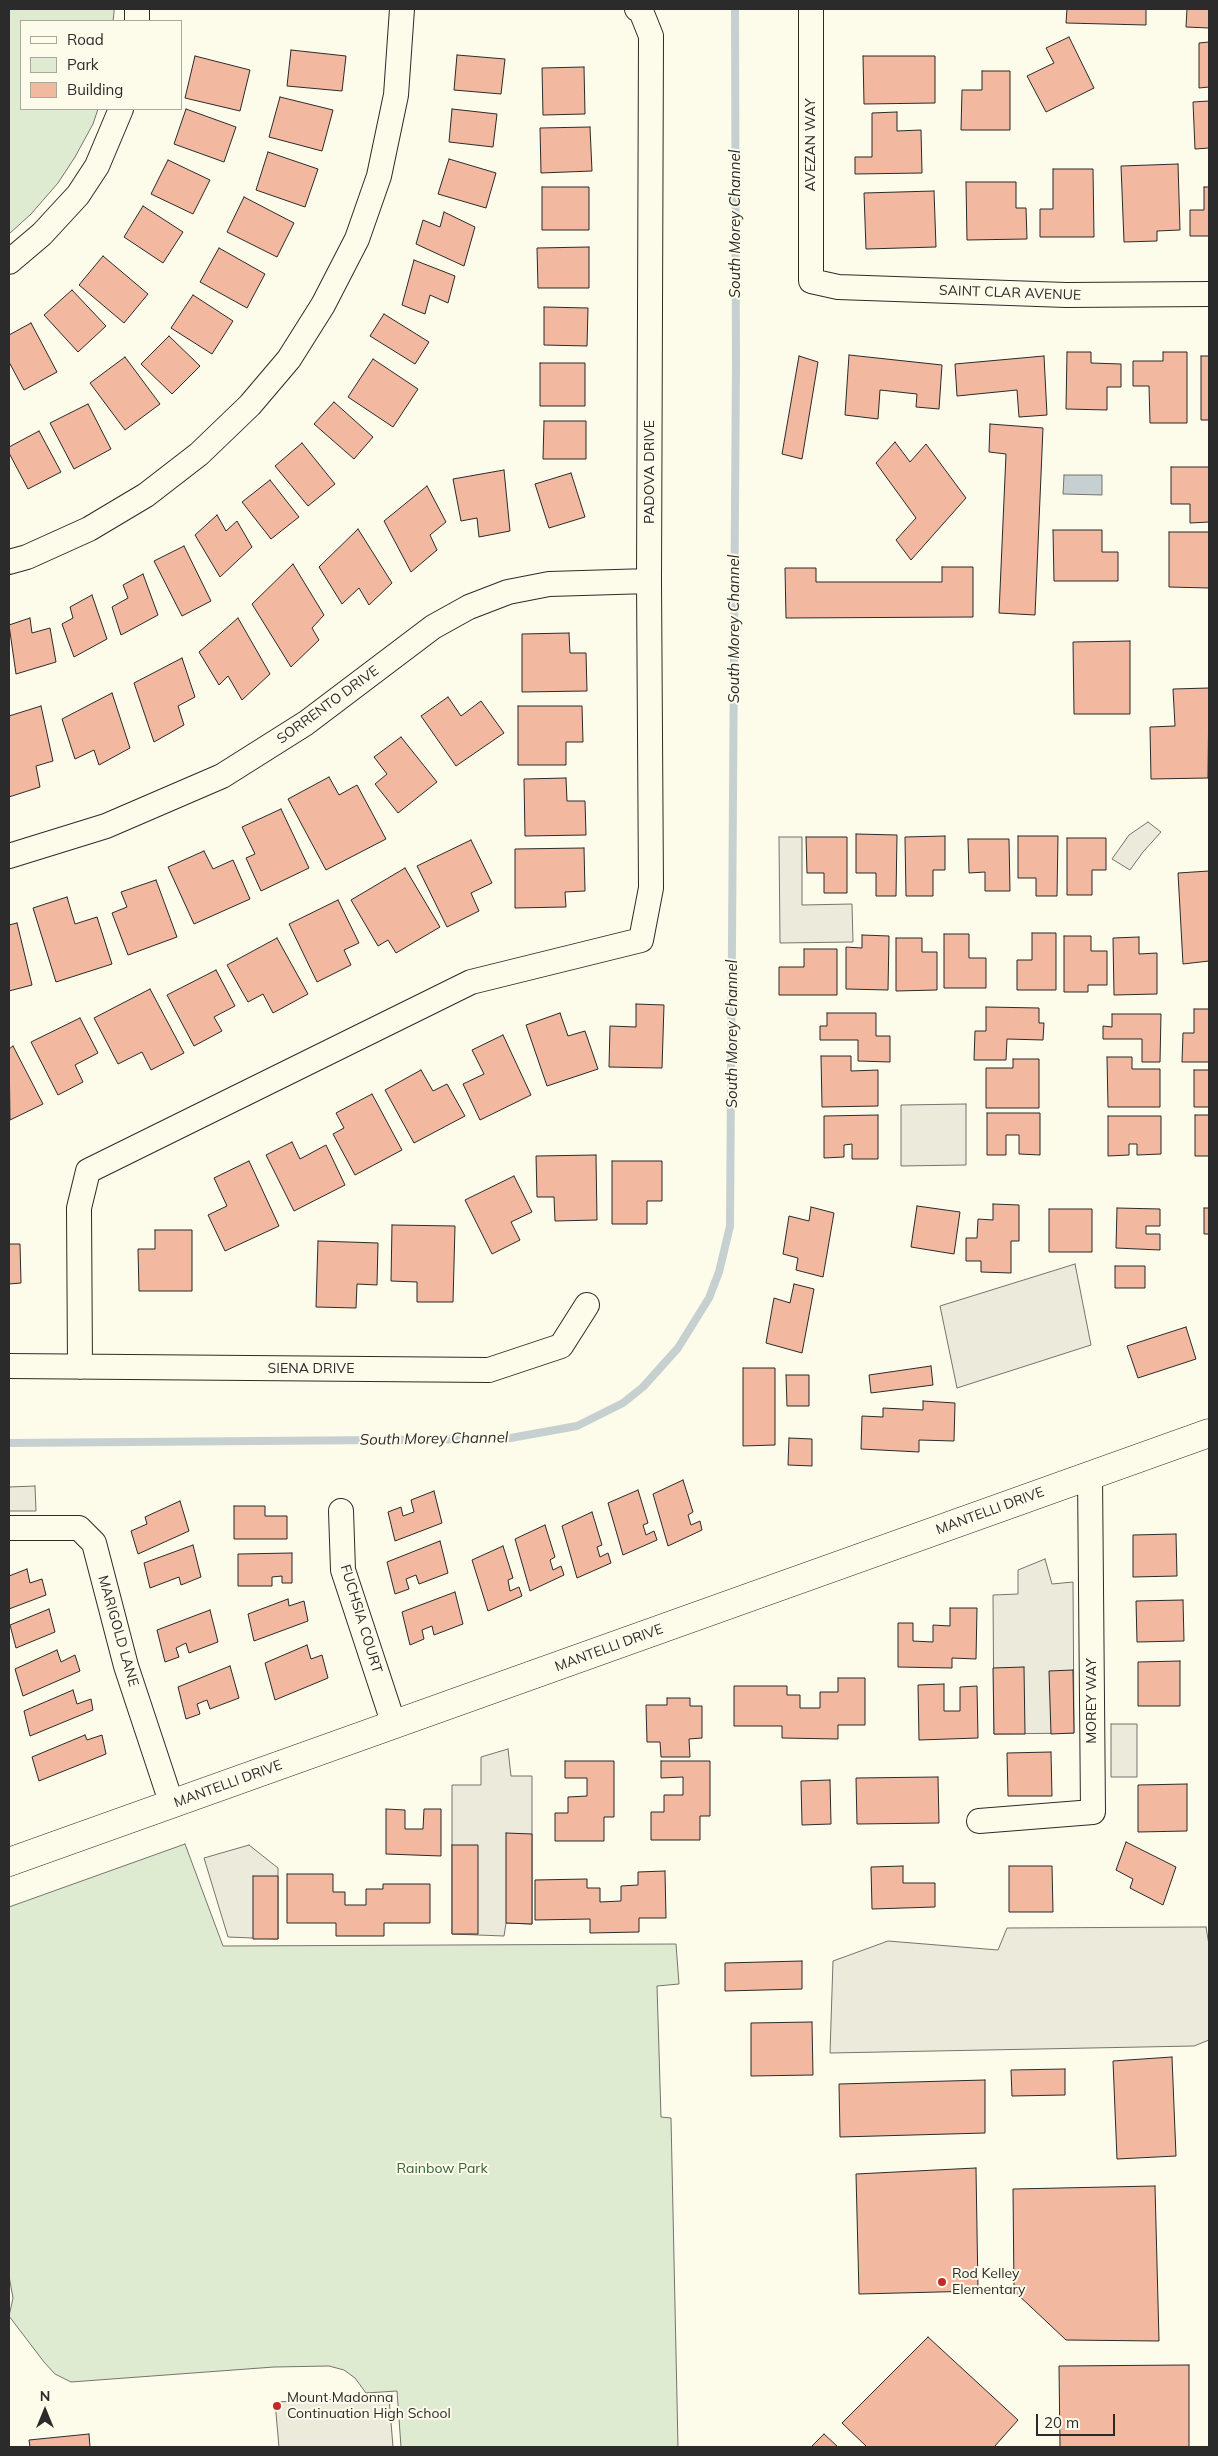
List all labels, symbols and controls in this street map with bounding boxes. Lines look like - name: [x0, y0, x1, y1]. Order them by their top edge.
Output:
- legend: [20, 20, 182, 110]
- text: Road: [67, 30, 104, 49]
- text: Park: [67, 55, 99, 74]
- text: Building: [67, 80, 123, 99]
- street label: AVEZAN WAY: [803, 99, 819, 191]
- water label: South Morey Channel: [726, 150, 744, 298]
- street label: SAINT CLAR AVENUE: [939, 282, 1081, 304]
- street label: PADOVA DRIVE: [642, 420, 658, 524]
- water label: South Morey Channel: [725, 555, 743, 703]
- street label: SORRENTO DRIVE: [274, 662, 382, 748]
- water label: South Morey Channel: [723, 960, 741, 1108]
- street label: SIENA DRIVE: [268, 1361, 354, 1377]
- water label: South Morey Channel: [360, 1429, 508, 1449]
- street label: MANTELLI DRIVE: [934, 1484, 1046, 1538]
- street label: FUCHSIA COURT: [336, 1563, 386, 1675]
- street label: MARIGOLD LANE: [94, 1574, 142, 1688]
- street label: MANTELLI DRIVE: [553, 1621, 665, 1675]
- street label: MOREY WAY: [1084, 1658, 1100, 1744]
- street label: MANTELLI DRIVE: [172, 1757, 284, 1811]
- park label: Rainbow Park: [396, 2161, 488, 2177]
- place label: Rod Kelley Elementary: [952, 2266, 1026, 2298]
- marker: Rod Kelley Elementary: [936, 2276, 948, 2288]
- north arrow: [20, 2386, 70, 2436]
- text: N: [40, 2387, 50, 2405]
- place label: Mount Madonna Continuation High School: [287, 2390, 451, 2422]
- marker: Mount Madonna Continuation High School: [271, 2400, 283, 2412]
- scale bar: [1038, 2404, 1117, 2436]
- text: 20 m: [1044, 2413, 1079, 2432]

